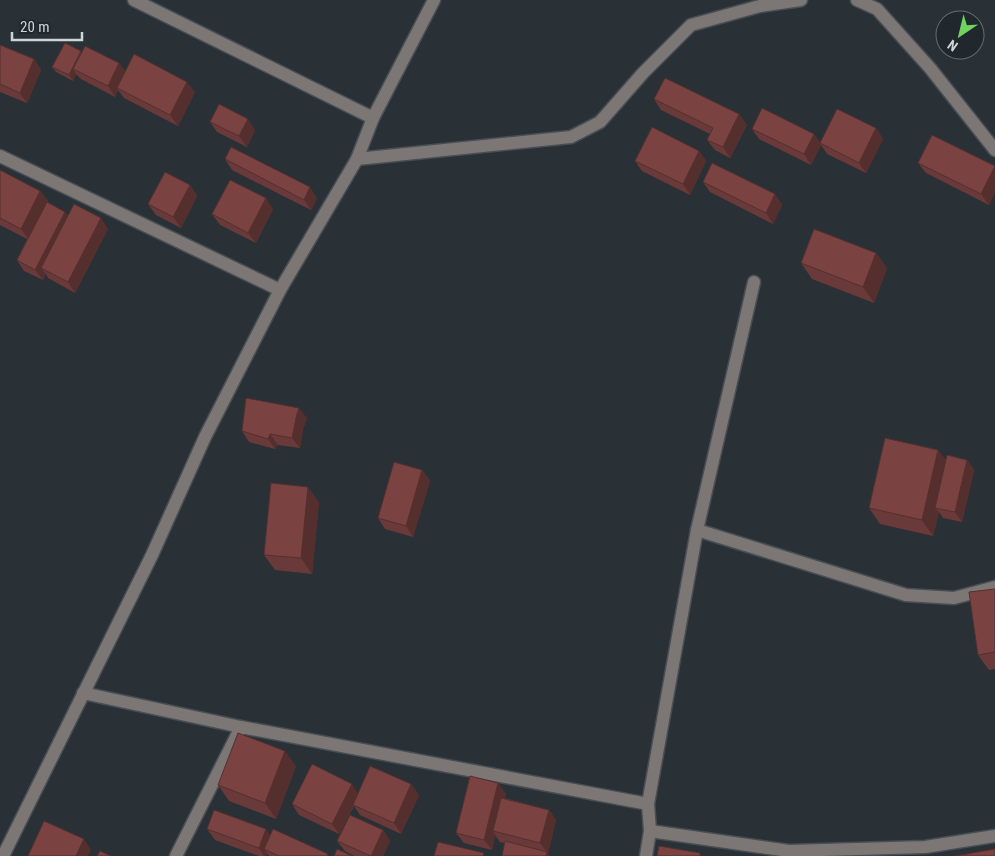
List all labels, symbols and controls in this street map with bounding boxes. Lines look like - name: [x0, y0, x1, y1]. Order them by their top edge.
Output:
- scale bar: [12, 10, 82, 42]
- north arrow: [935, 10, 985, 60]
- text: 20 m: [20, 18, 50, 36]
- text: N: [944, 37, 961, 55]

